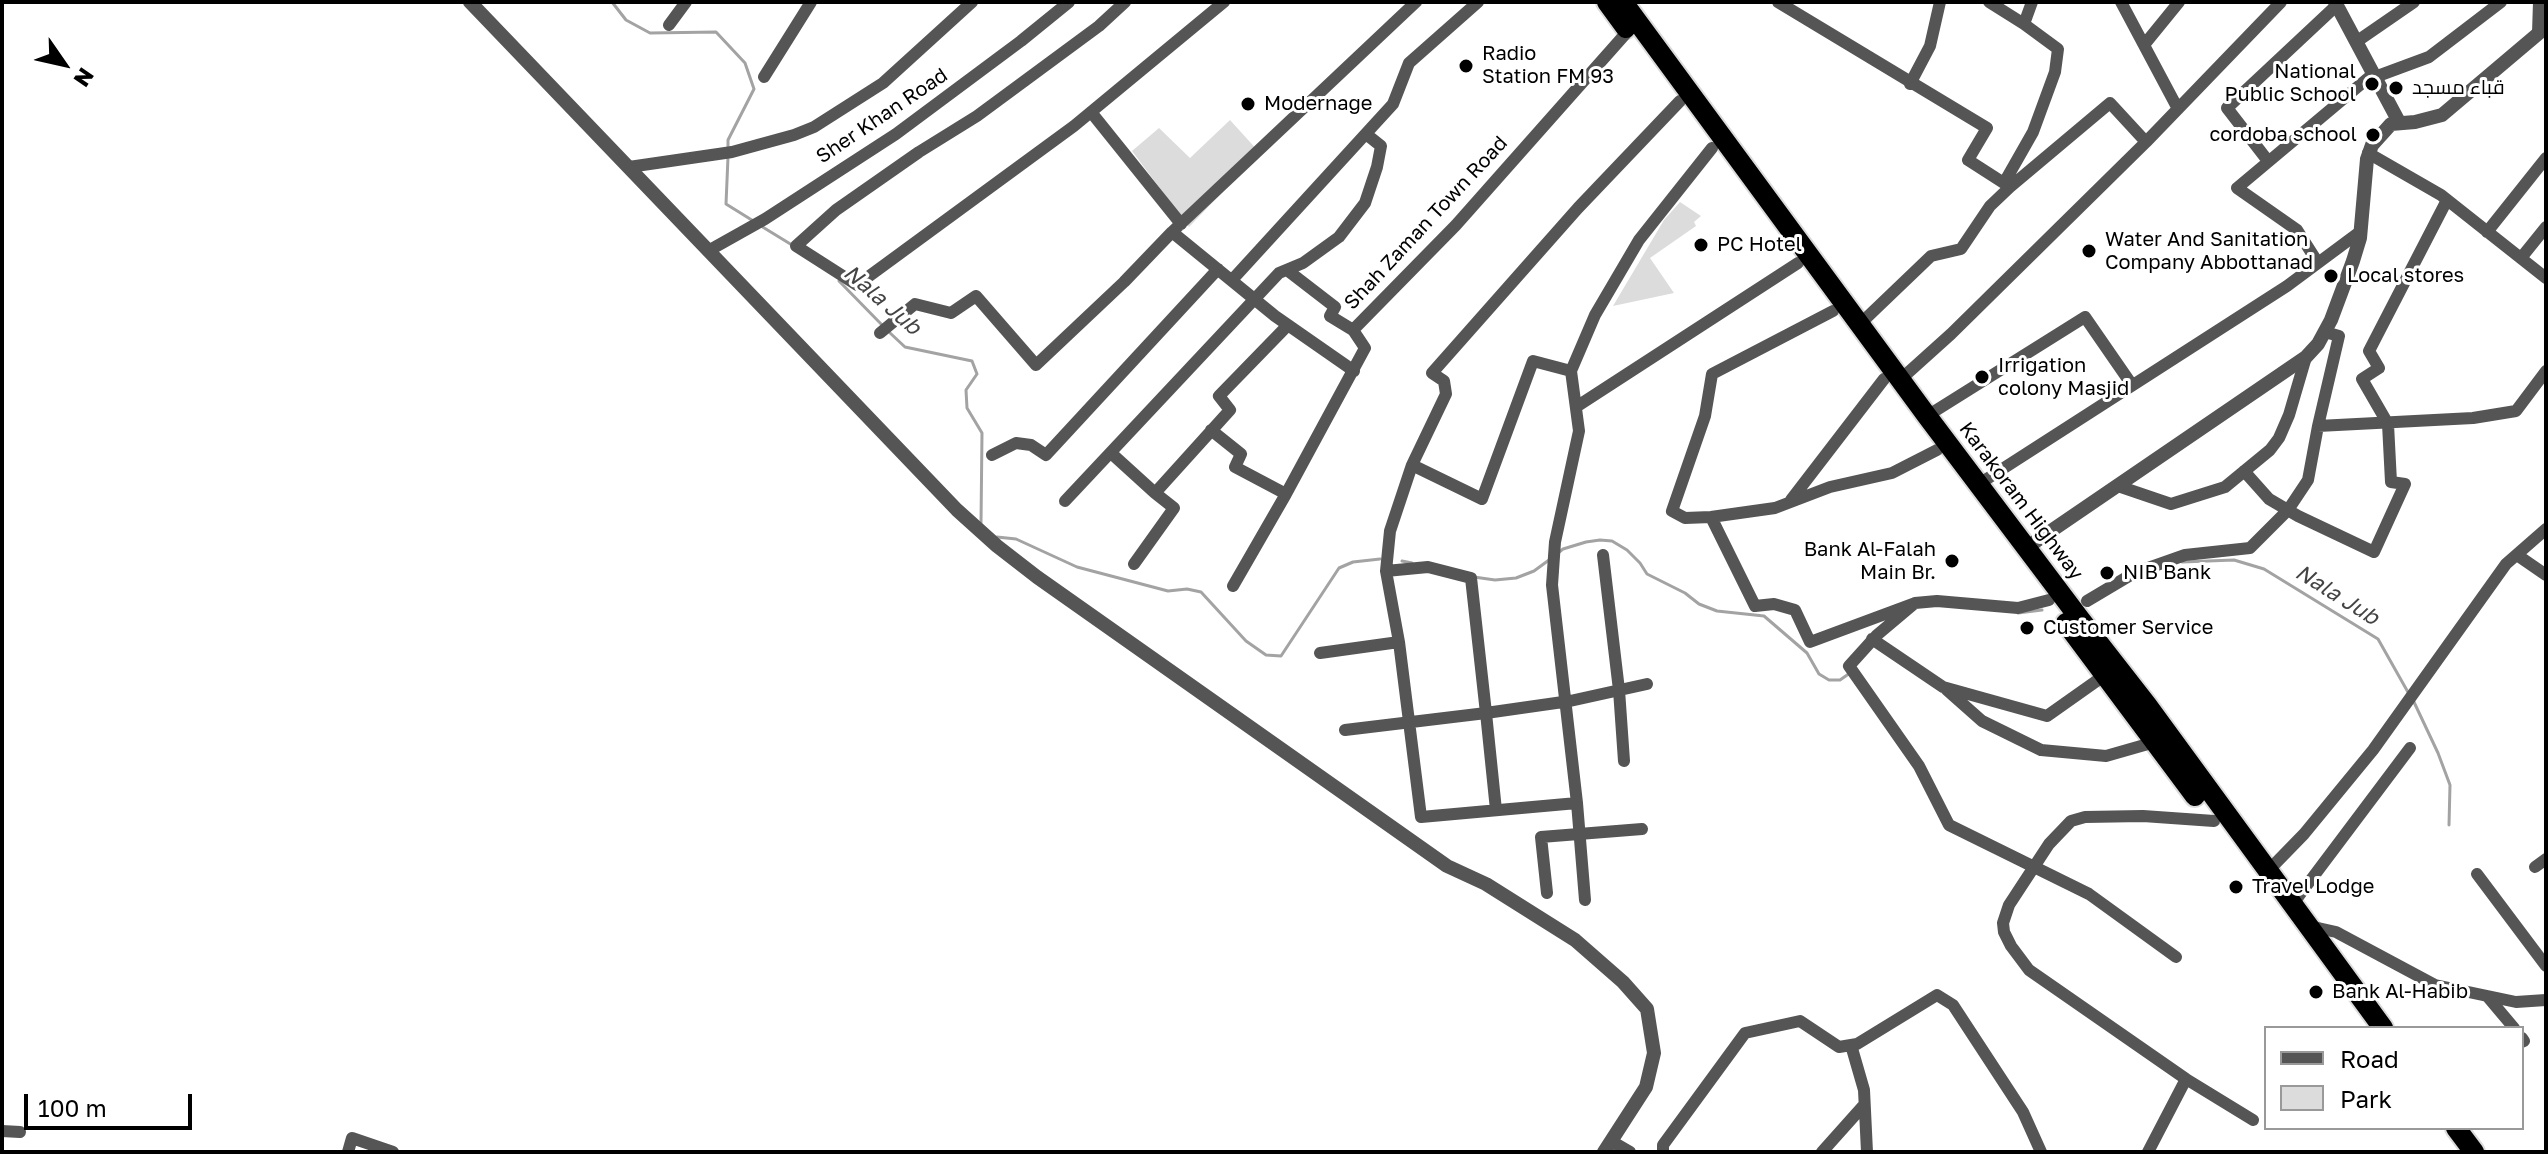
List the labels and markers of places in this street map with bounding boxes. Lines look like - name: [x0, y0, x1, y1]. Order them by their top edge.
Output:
- place label: Radio Station FM 93: [1482, 42, 1614, 89]
- marker: Radio Station FM 93: [1457, 57, 1475, 75]
- place label: National Public School: [2224, 60, 2356, 107]
- marker: National Public School: [2363, 75, 2381, 93]
- place label: قباء مسجد: [2412, 76, 2505, 100]
- marker: قباء مسجد: [2387, 79, 2405, 97]
- place label: Modernage: [1264, 92, 1372, 116]
- marker: Modernage: [1239, 95, 1257, 113]
- place label: cordoba school: [2209, 123, 2357, 147]
- marker: cordoba school: [2364, 126, 2382, 144]
- place label: Water And Sanitation Company Abbottanad: [2105, 228, 2313, 275]
- place label: PC Hotel: [1717, 233, 1802, 257]
- marker: PC Hotel: [1692, 236, 1710, 254]
- marker: Water And Sanitation Company Abbottanad: [2080, 242, 2098, 260]
- place label: Local stores: [2347, 264, 2464, 288]
- marker: Local stores: [2322, 267, 2340, 285]
- place label: Irrigation colony Masjid: [1998, 354, 2129, 401]
- marker: Irrigation colony Masjid: [1973, 368, 1991, 386]
- place label: Bank Al-Falah Main Br.: [1804, 538, 1936, 585]
- marker: Bank Al-Falah Main Br.: [1943, 552, 1961, 570]
- place label: NIB Bank: [2123, 561, 2211, 585]
- marker: NIB Bank: [2098, 564, 2116, 582]
- place label: Customer Service: [2043, 616, 2213, 640]
- marker: Customer Service: [2018, 619, 2036, 637]
- place label: Travel Lodge: [2252, 875, 2374, 899]
- marker: Travel Lodge: [2227, 878, 2245, 896]
- place label: Bank Al-Habib: [2332, 980, 2468, 1004]
- marker: Bank Al-Habib: [2307, 983, 2325, 1001]

